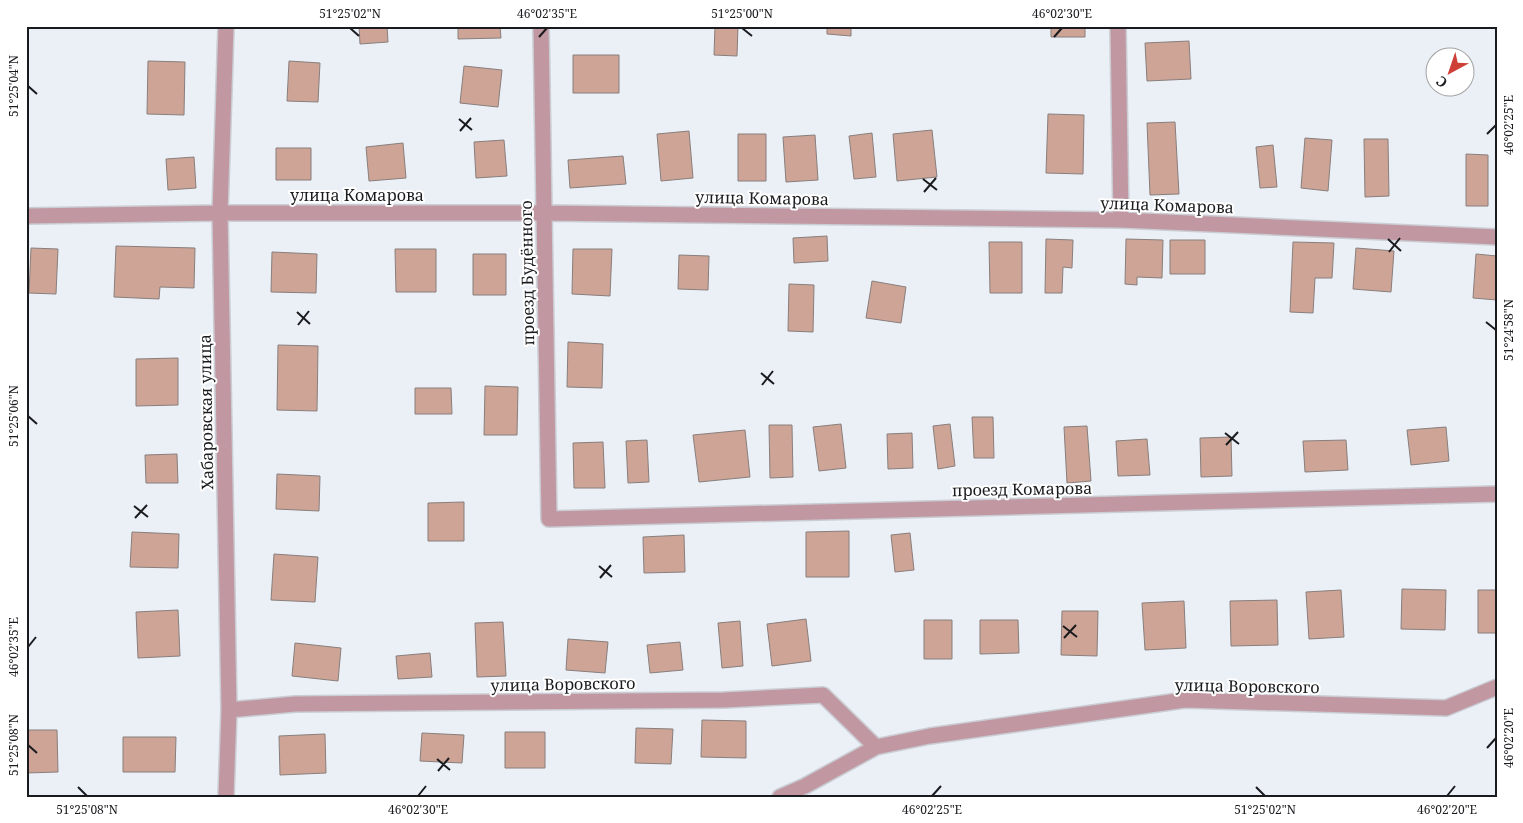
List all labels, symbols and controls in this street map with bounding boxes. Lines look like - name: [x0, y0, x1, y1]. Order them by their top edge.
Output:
- text: 51°25'02"N: [319, 5, 381, 22]
- text: 46°02'35"E: [517, 5, 577, 22]
- text: 51°25'00"N: [711, 5, 773, 22]
- text: 46°02'30"E: [1032, 5, 1092, 22]
- north arrow: [1426, 48, 1476, 98]
- text: 51°25'04"N: [5, 55, 22, 117]
- text: С: [1432, 72, 1451, 93]
- text: 46°02'25"E: [1500, 95, 1517, 155]
- street label: улица Комарова: [290, 184, 424, 206]
- street label: улица Комарова: [695, 186, 829, 210]
- street label: улица Комарова: [1100, 192, 1234, 218]
- street label: проезд Будённого: [515, 200, 539, 346]
- text: 51°24'58"N: [1500, 299, 1517, 361]
- street label: Хабаровская улица: [194, 334, 218, 490]
- text: 51°25'06"N: [5, 385, 22, 447]
- street label: проезд Комарова: [952, 477, 1092, 501]
- text: 46°02'35"E: [5, 617, 22, 677]
- street label: улица Воровского: [490, 672, 636, 696]
- street label: улица Воровского: [1174, 674, 1320, 698]
- text: 46°02'20"E: [1500, 708, 1517, 768]
- text: 51°25'08"N: [5, 714, 22, 776]
- text: 51°25'08"N: [56, 801, 118, 818]
- text: 46°02'30"E: [388, 801, 448, 818]
- text: 46°02'25"E: [902, 801, 962, 818]
- text: 51°25'02"N: [1234, 801, 1296, 818]
- text: 46°02'20"E: [1417, 801, 1477, 818]

